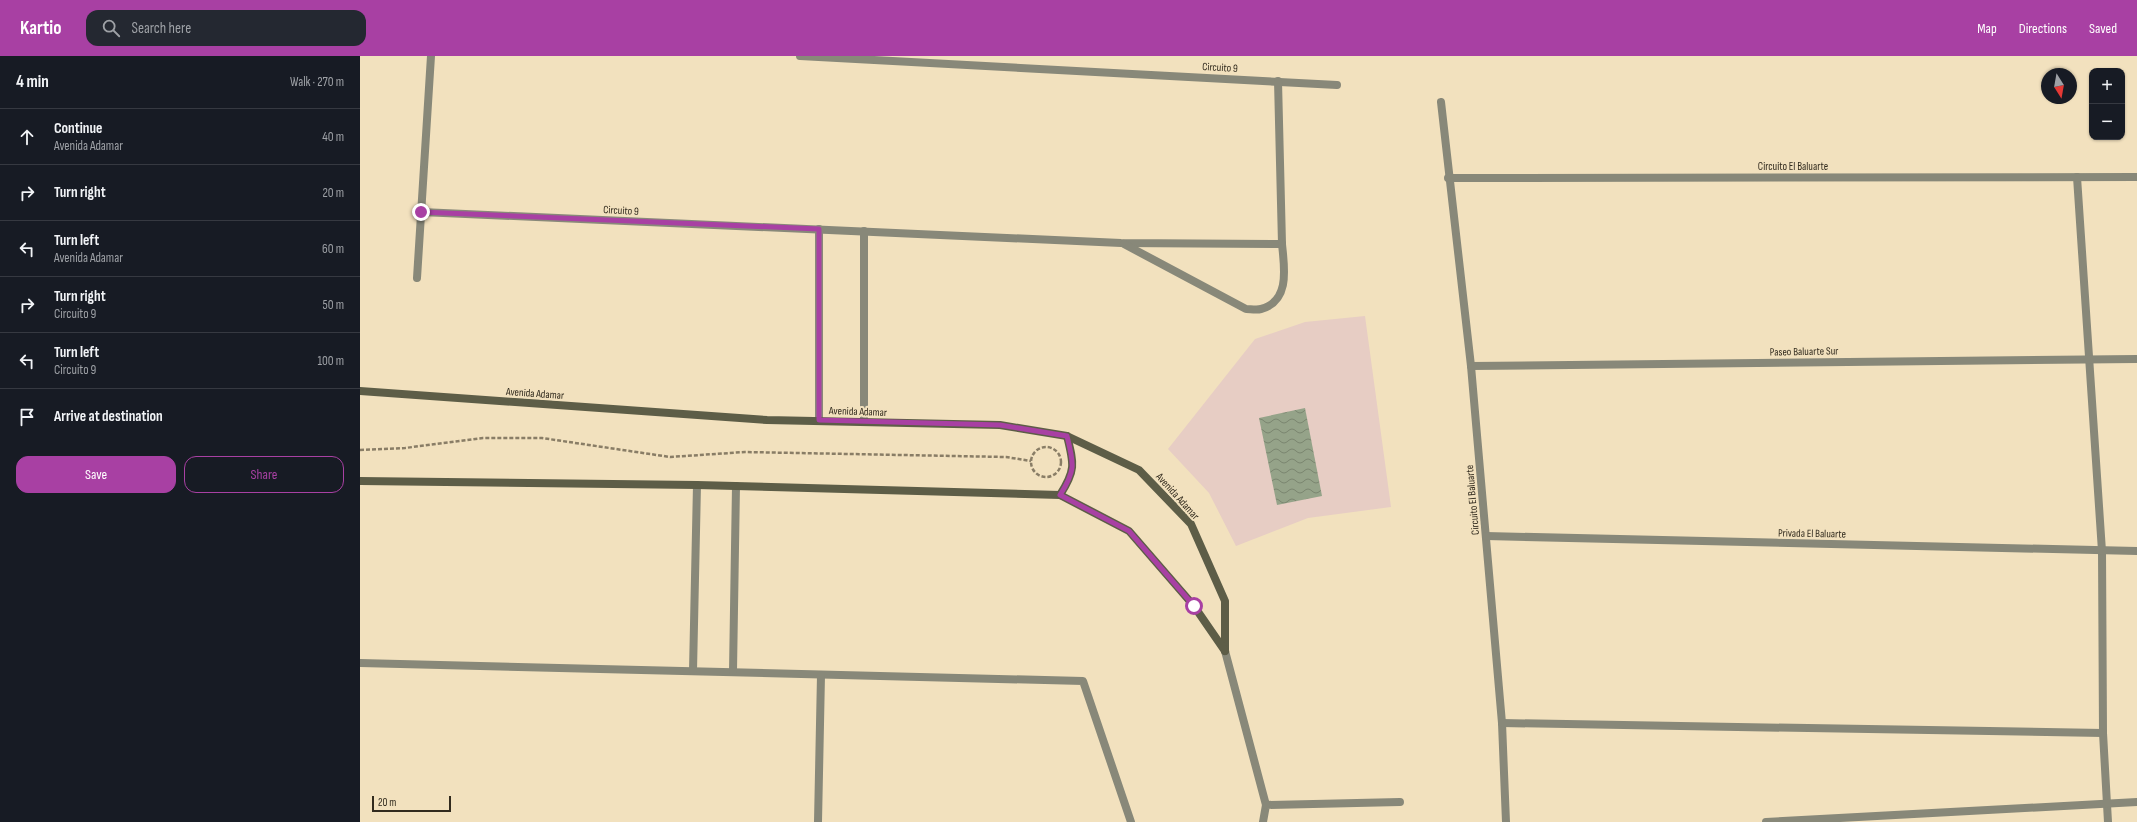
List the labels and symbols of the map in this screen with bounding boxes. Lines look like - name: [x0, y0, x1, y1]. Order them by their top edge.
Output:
- street label: Circuito 9: [1202, 60, 1238, 75]
- north arrow: [2041, 68, 2077, 104]
- street label: Circuito El Baluarte: [1758, 160, 1828, 173]
- route end: [412, 203, 430, 221]
- street label: Circuito 9: [603, 203, 639, 218]
- street label: Paseo Baluarte Sur: [1770, 344, 1838, 359]
- street label: Avenida Adamar: [504, 385, 565, 402]
- street label: Avenida Adamar: [828, 404, 887, 419]
- street label: Circuito El Baluarte: [1463, 464, 1482, 536]
- street label: Avenida Adamar: [1153, 470, 1202, 522]
- street label: Privada El Baluarte: [1778, 526, 1846, 541]
- route start: [1185, 597, 1203, 615]
- scale bar: [372, 794, 451, 813]

